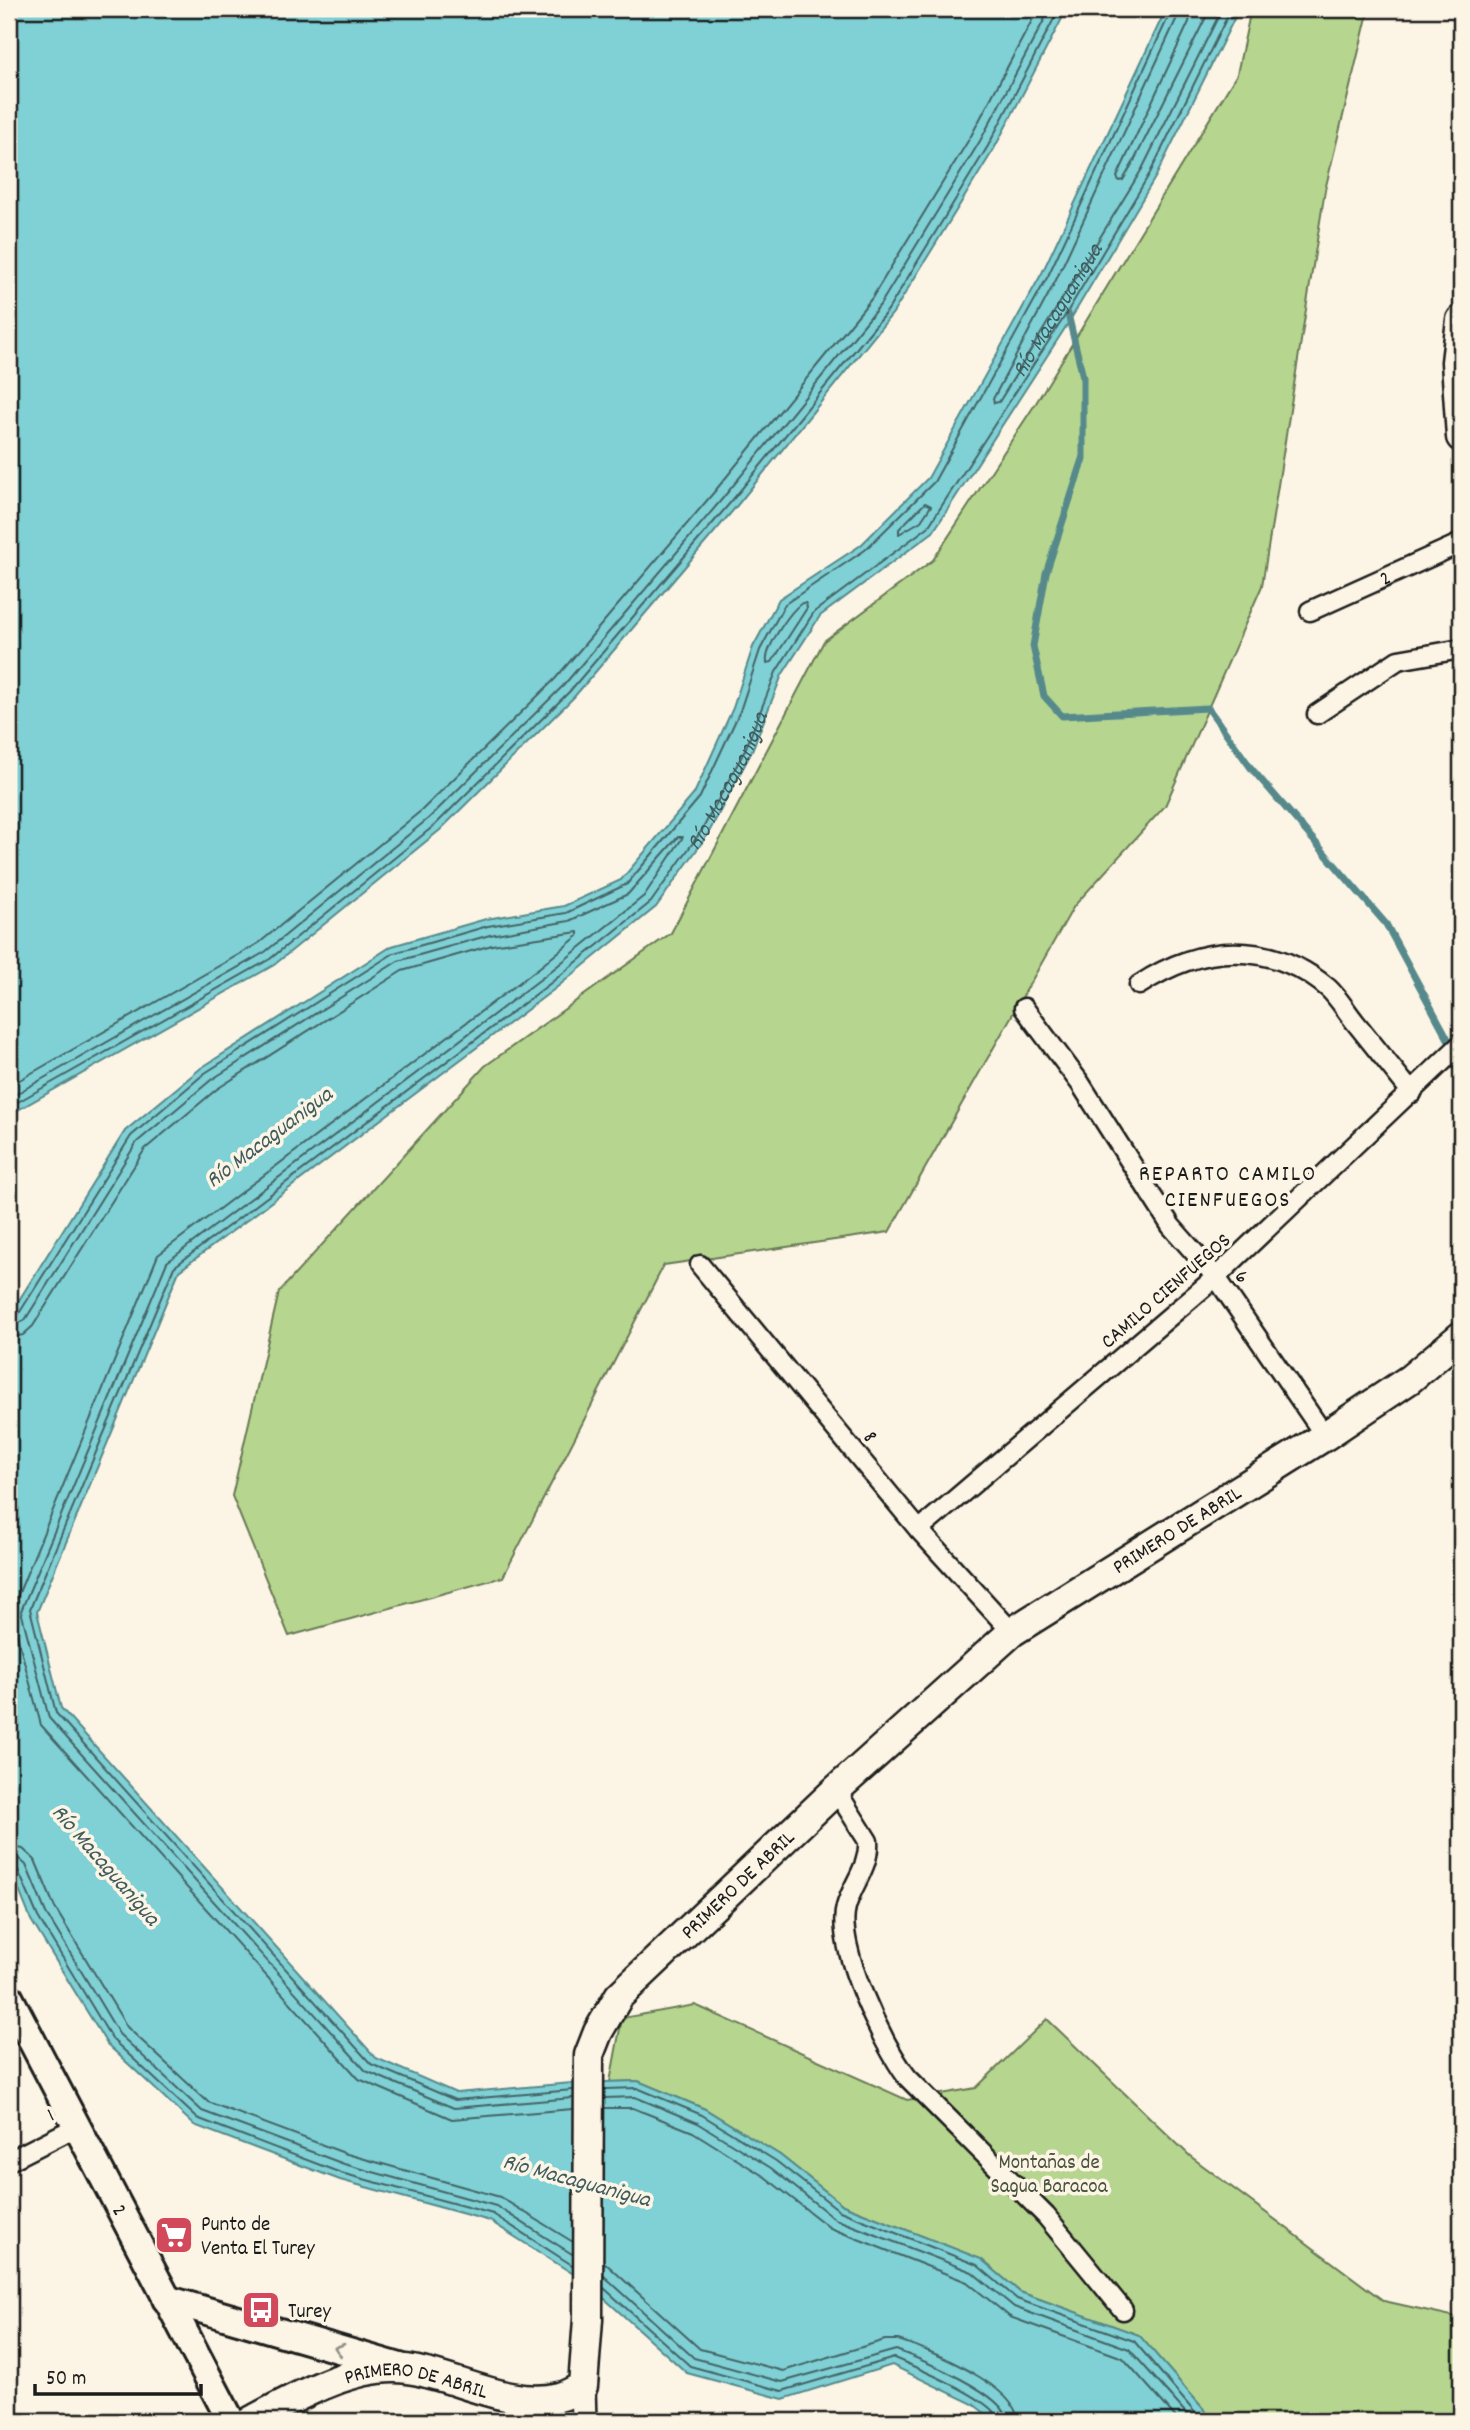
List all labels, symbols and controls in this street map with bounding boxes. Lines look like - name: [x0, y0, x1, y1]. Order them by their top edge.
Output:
- water label: Río Macaguanigua: [1005, 237, 1113, 384]
- street label: 2: [1376, 565, 1396, 596]
- water label: Río Macaguanigua: [680, 707, 779, 858]
- water label: Río Macaguanigua: [200, 1079, 342, 1198]
- district label: REPARTO CAMILO CIENFUEGOS: [1139, 1159, 1317, 1218]
- street label: CAMILO CIENFUEGOS: [1095, 1227, 1239, 1357]
- street label: 6: [1225, 1265, 1256, 1291]
- street label: 8: [855, 1425, 883, 1451]
- street label: PRIMERO DE ABRIL: [1108, 1480, 1249, 1583]
- water label: Río Macaguanigua: [42, 1798, 167, 1935]
- street label: PRIMERO DE ABRIL: [675, 1824, 803, 1948]
- street label: 1: [42, 2102, 60, 2131]
- water label: Río Macaguanigua: [499, 2147, 655, 2218]
- park label: Montañas de Sagua Baracoa: [990, 2149, 1109, 2203]
- street label: 2: [102, 2200, 133, 2222]
- place label: Punto de Venta El Turey: [201, 2211, 315, 2265]
- supermarket icon: Punto de Venta El Turey: [153, 2214, 195, 2256]
- bus stop icon: Turey: [240, 2289, 282, 2331]
- place label: Turey: [288, 2298, 331, 2328]
- one-way arrow: [334, 2343, 346, 2358]
- scale bar: [35, 2353, 201, 2397]
- street label: PRIMERO DE ABRIL: [341, 2356, 491, 2409]
- text: 50 m: [46, 2365, 86, 2395]

